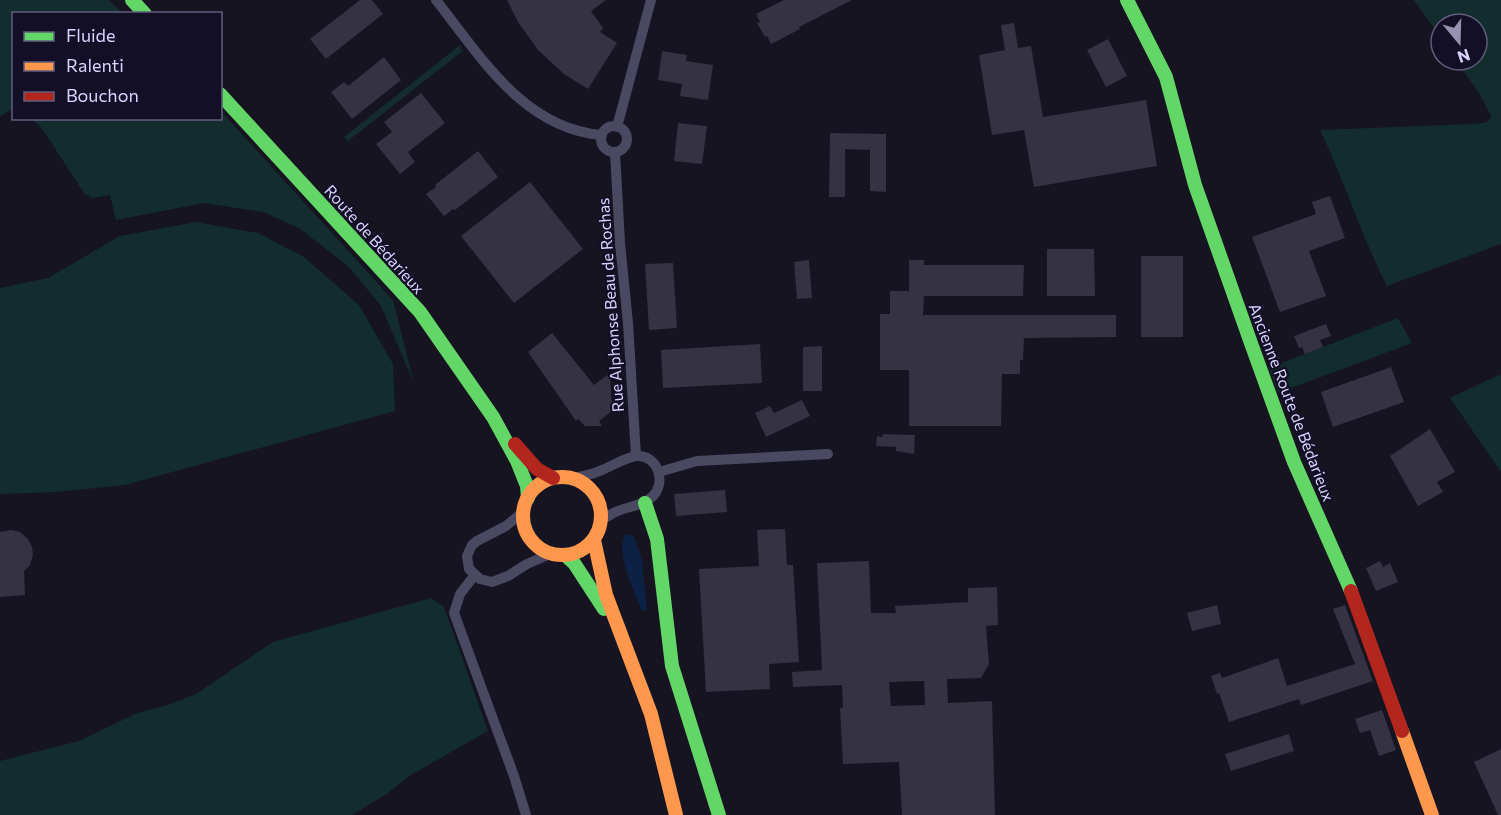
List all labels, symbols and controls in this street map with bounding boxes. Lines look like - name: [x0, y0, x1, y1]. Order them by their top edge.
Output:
- legend: [12, 12, 222, 120]
- north arrow: [1429, 12, 1489, 72]
- text: Fluide: [66, 24, 115, 46]
- text: N: [1455, 46, 1473, 68]
- text: Ralenti: [66, 54, 124, 76]
- text: Bouchon: [66, 84, 139, 106]
- street label: Route de Bédarieux: [321, 181, 429, 298]
- street label: Rue Alphonse Beau de Rochas: [593, 197, 627, 413]
- street label: Ancienne Route de Bédarieux: [1245, 300, 1339, 504]

